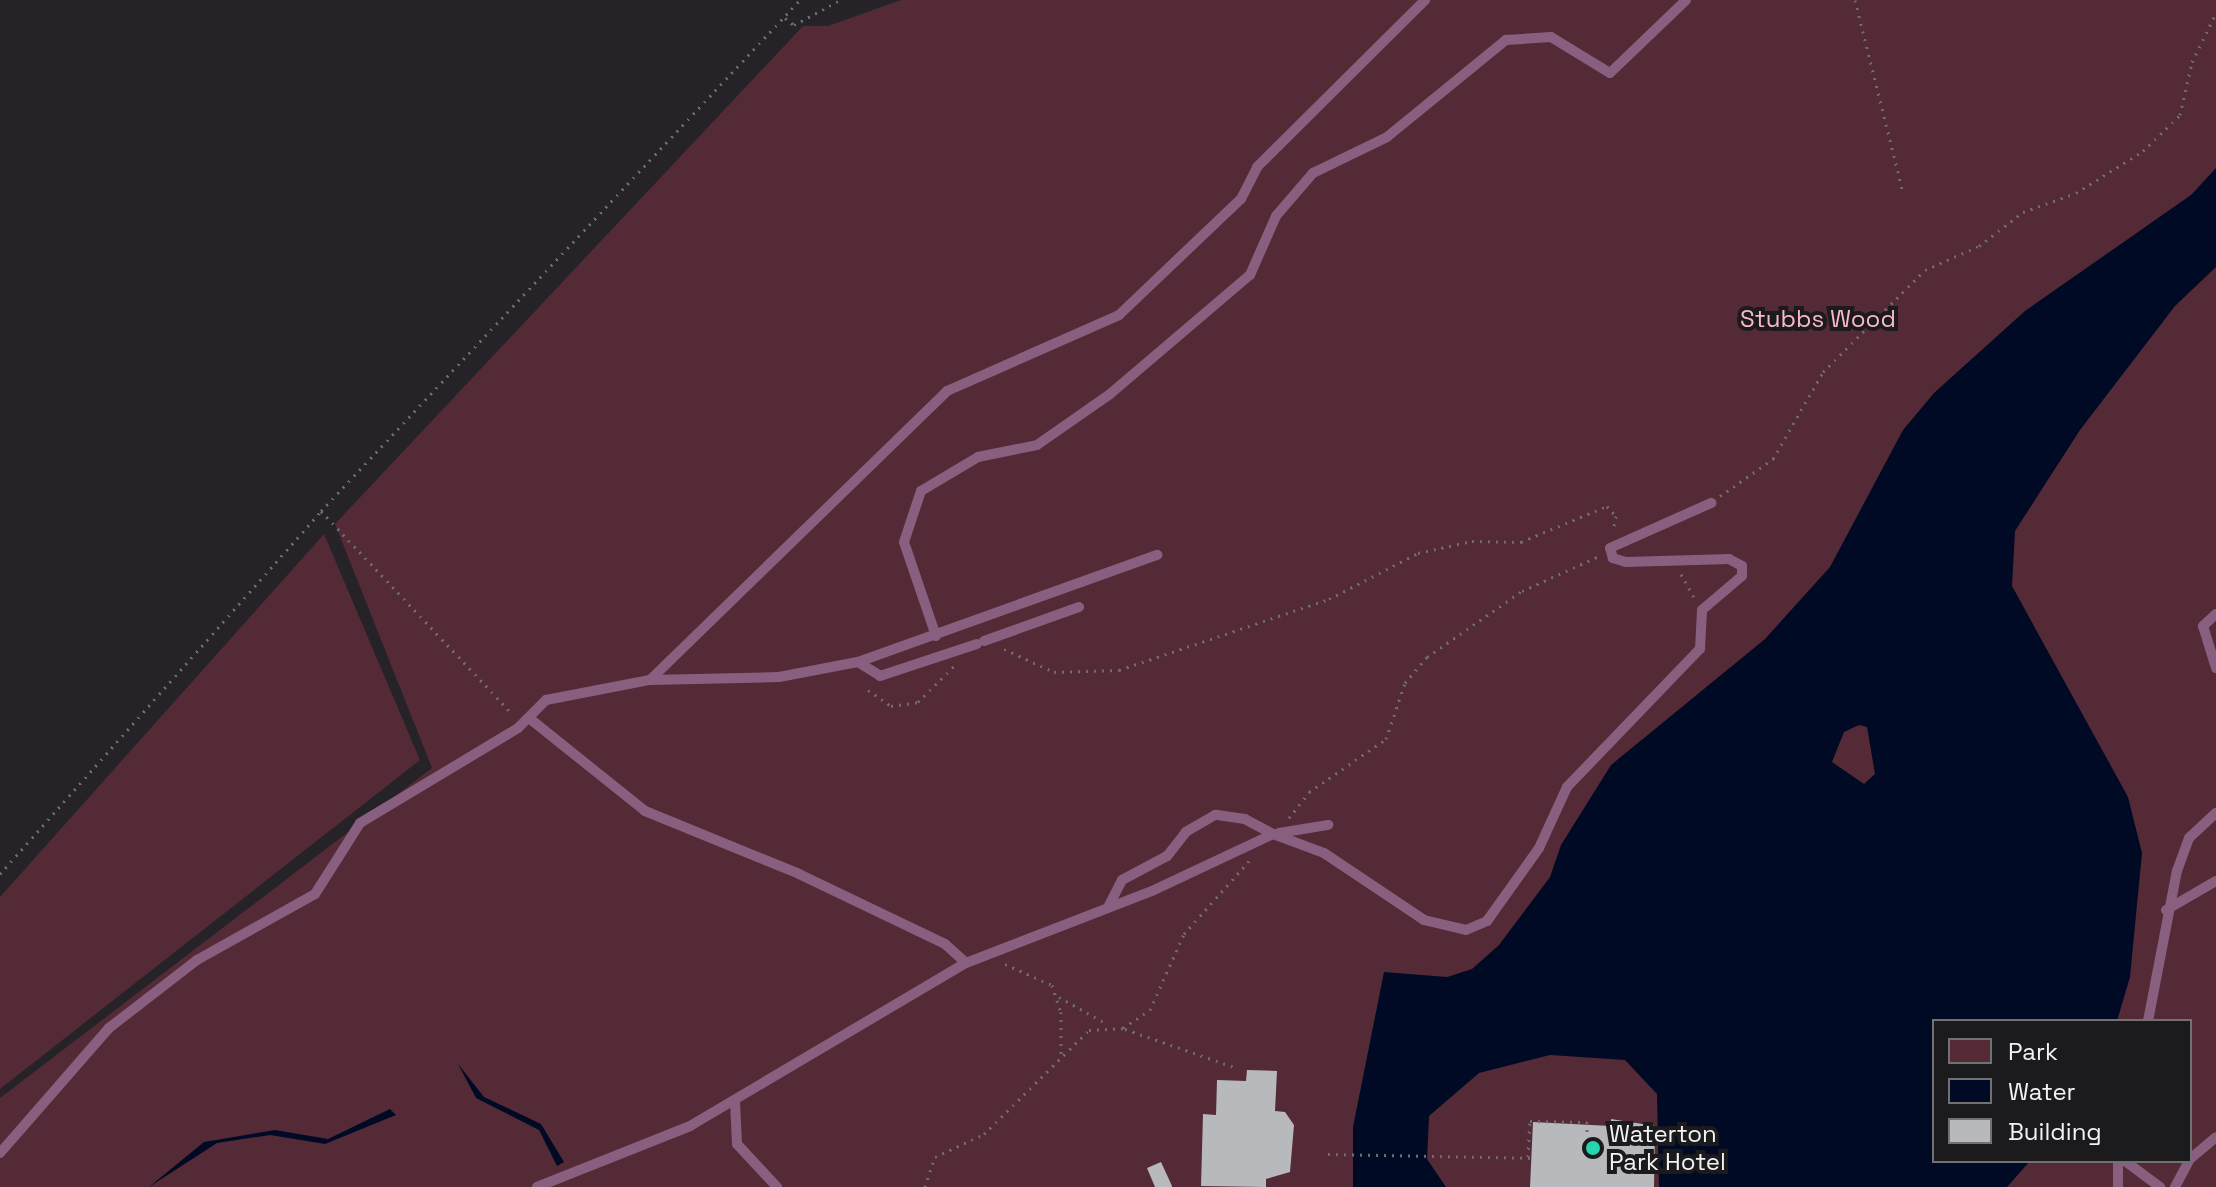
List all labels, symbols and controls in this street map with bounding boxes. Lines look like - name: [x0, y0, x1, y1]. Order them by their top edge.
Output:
- park label: Stubbs Wood: [1740, 305, 1896, 333]
- legend: [1932, 1019, 2192, 1163]
- text: Park: [2008, 1036, 2058, 1067]
- text: Water: [2008, 1076, 2076, 1107]
- text: Building: [2008, 1116, 2102, 1147]
- place label: Waterton Park Hotel: [1609, 1120, 1726, 1176]
- marker: Waterton Park Hotel: [1584, 1139, 1602, 1157]

